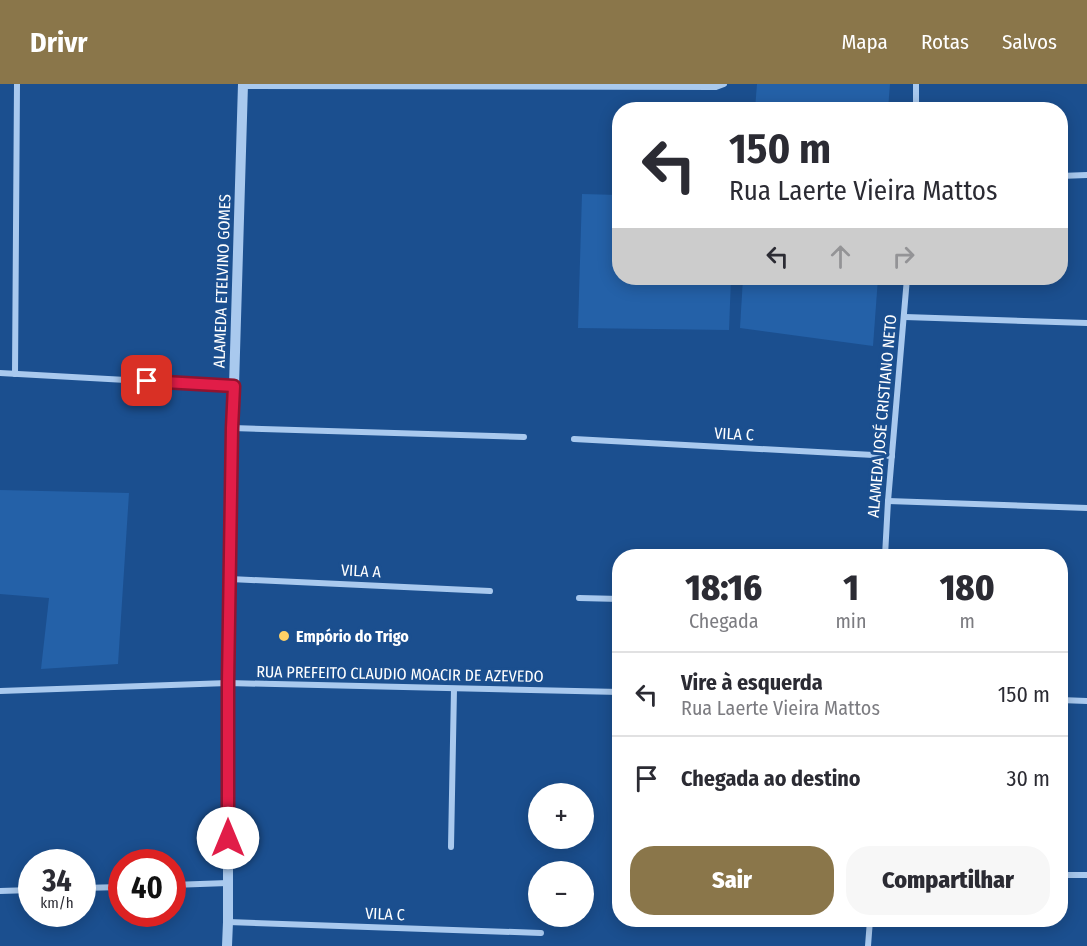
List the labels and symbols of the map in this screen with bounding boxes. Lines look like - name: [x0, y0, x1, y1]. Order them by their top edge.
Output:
- street label: ALAMEDA ETELVINO GOMES: [209, 194, 235, 368]
- street label: ALAMEDA JOSÉ CRISTIANO NETO: [864, 314, 900, 518]
- pin: [121, 355, 172, 406]
- street label: VILA C: [714, 423, 754, 445]
- street label: VILA A: [341, 560, 382, 582]
- place label: Empório do Trigo: [296, 627, 409, 646]
- marker: Empório do Trigo: [277, 629, 291, 643]
- street label: RUA PREFEITO CLAUDIO MOACIR DE AZEVEDO: [256, 662, 544, 686]
- position arrow: [196, 806, 260, 870]
- speed limit sign: 40: [108, 849, 186, 927]
- street label: VILA C: [365, 904, 405, 924]

